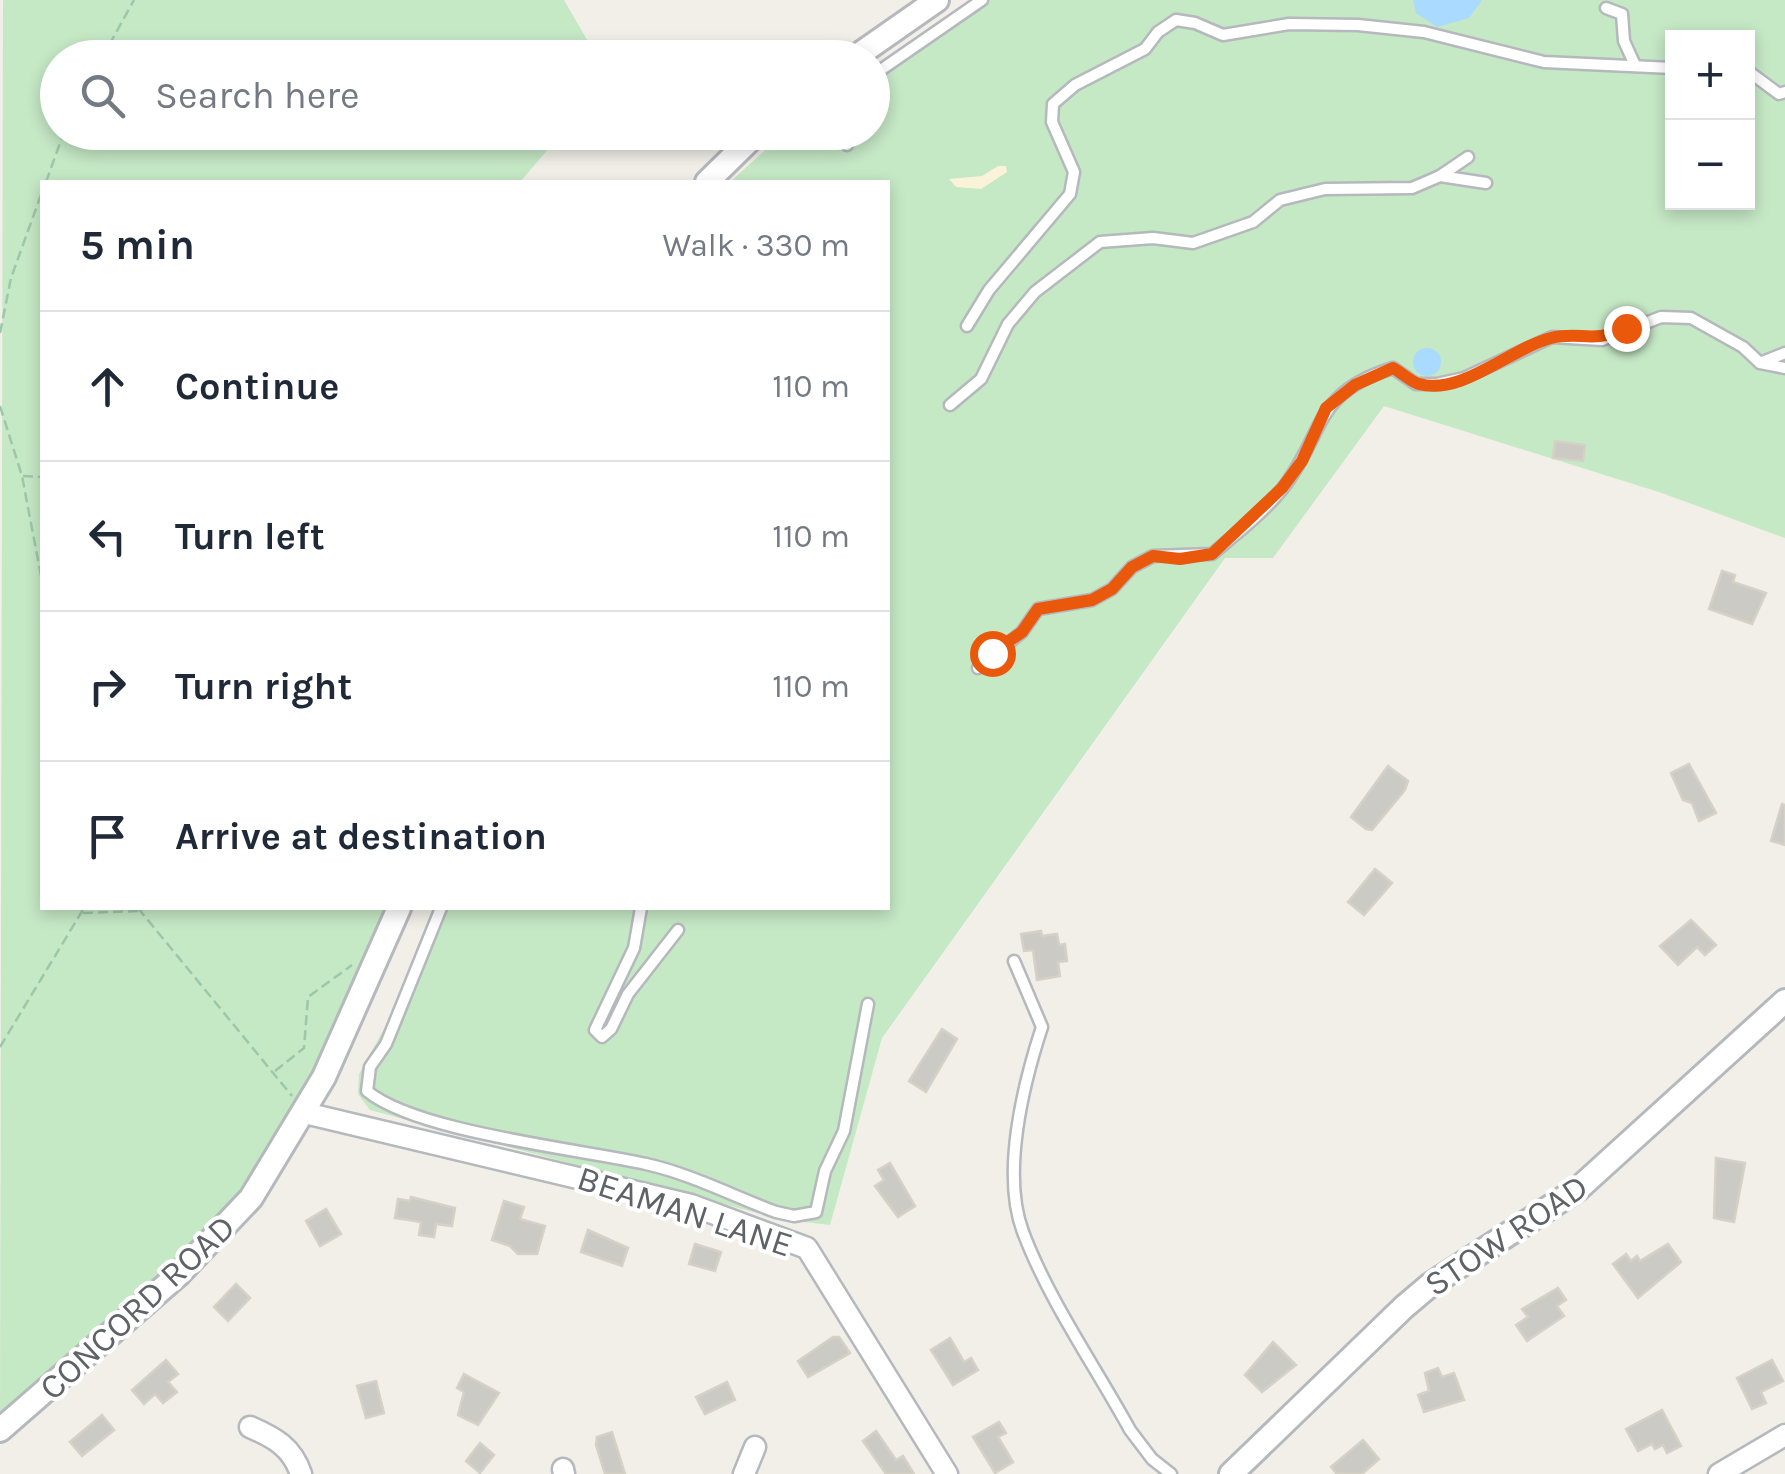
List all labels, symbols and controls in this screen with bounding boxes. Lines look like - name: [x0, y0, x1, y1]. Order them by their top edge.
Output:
- map controls: [1665, 30, 1755, 210]
- button: +: [1665, 30, 1755, 120]
- search box: [40, 40, 890, 150]
- icon: search: [75, 68, 130, 123]
- text: Search here: [155, 73, 359, 118]
- button: −: [1665, 120, 1755, 210]
- text: 5 min: [80, 220, 195, 270]
- text: Walk · 330 m: [663, 227, 850, 264]
- route end: [1604, 306, 1650, 352]
- icon: ahead: [80, 359, 135, 414]
- text: Continue: [175, 364, 339, 409]
- text: 110 m: [772, 368, 850, 405]
- icon: left: [80, 509, 135, 564]
- text: Turn left: [175, 514, 325, 559]
- text: 110 m: [772, 518, 850, 555]
- route start: [970, 631, 1016, 677]
- icon: right: [80, 659, 135, 714]
- text: Turn right: [175, 664, 352, 709]
- text: 110 m: [772, 668, 850, 705]
- icon: arrive: [80, 809, 135, 864]
- text: Arrive at destination: [175, 814, 547, 859]
- street label: BEAMAN LANE: [572, 1157, 798, 1266]
- street label: STOW ROAD: [1417, 1166, 1596, 1305]
- street label: CONCORD ROAD: [31, 1206, 244, 1408]

